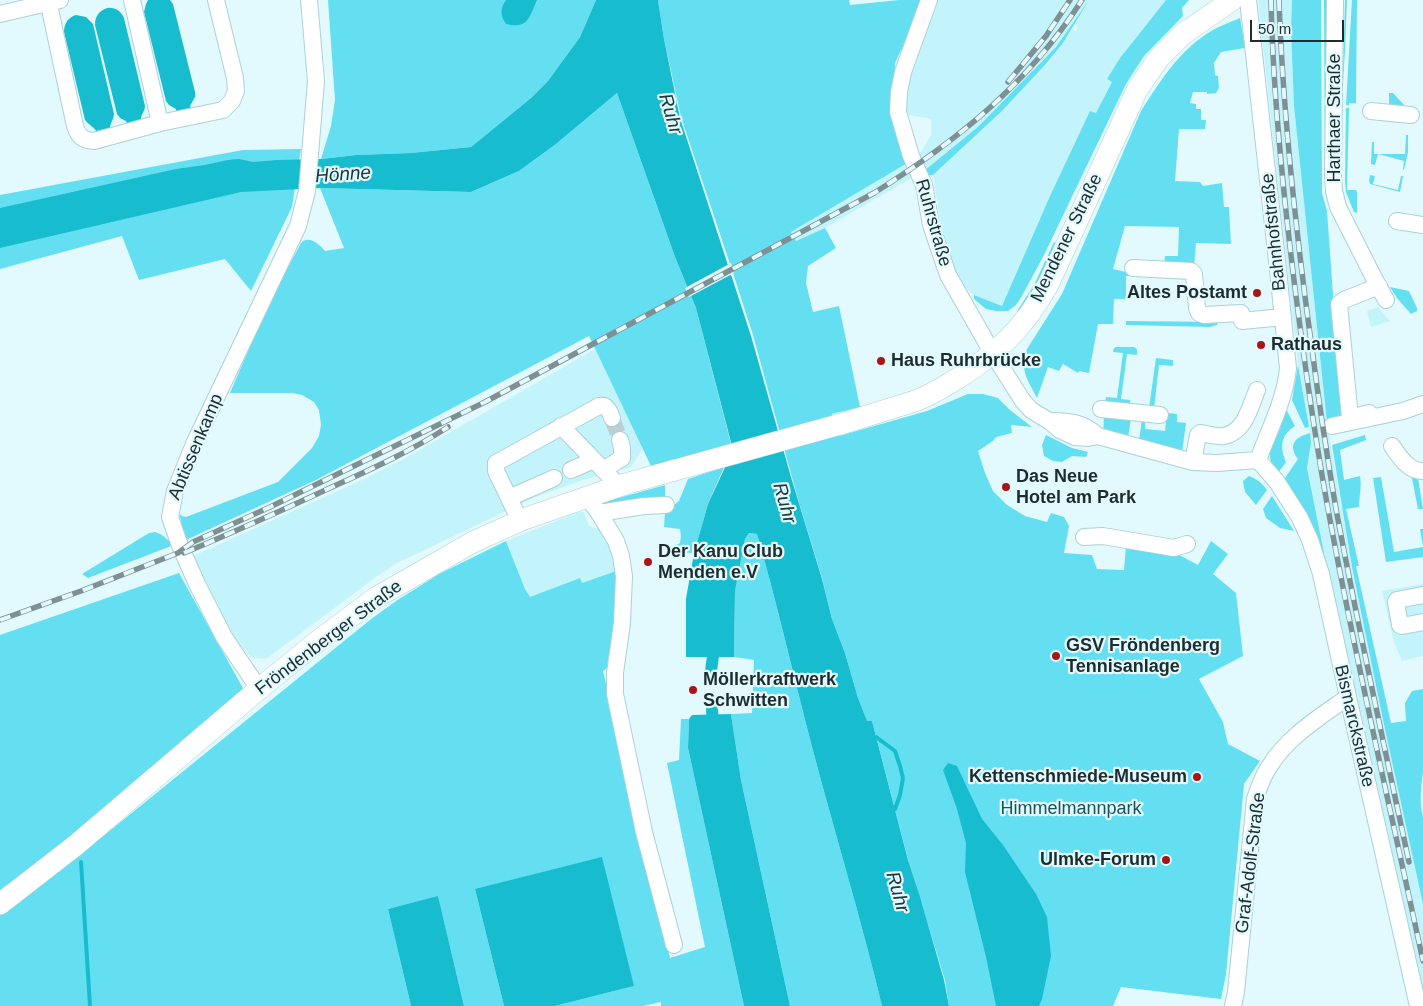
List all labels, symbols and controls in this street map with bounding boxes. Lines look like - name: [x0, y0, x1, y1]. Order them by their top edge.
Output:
- scale bar: [1253, 10, 1347, 42]
- text: 50 m: [1258, 20, 1291, 37]
- street label: Harthaer Straße: [1324, 53, 1346, 183]
- water label: Ruhr: [653, 91, 687, 137]
- water label: Hönne: [314, 162, 372, 188]
- street label: Mendener Straße: [1027, 170, 1107, 306]
- street label: Bahnhofstraße: [1257, 172, 1291, 292]
- street label: Ruhrstraße: [910, 177, 956, 269]
- place label: Altes Postamt: [1127, 282, 1247, 304]
- marker: Altes Postamt: [1251, 287, 1263, 299]
- place label: Rathaus: [1271, 334, 1342, 356]
- marker: Rathaus: [1255, 339, 1267, 351]
- place label: Haus Ruhrbrücke: [891, 350, 1041, 372]
- marker: Haus Ruhrbrücke: [875, 355, 887, 367]
- street label: Abtissenkamp: [164, 391, 228, 503]
- place label: Das Neue Hotel am Park: [1016, 466, 1136, 508]
- water label: Ruhr: [767, 480, 801, 526]
- marker: Das Neue Hotel am Park: [1000, 481, 1012, 493]
- place label: Der Kanu Club Menden e.V: [658, 541, 783, 584]
- marker: Der Kanu Club Menden e.V: [642, 556, 654, 568]
- street label: Fröndenberger Straße: [251, 576, 407, 700]
- place label: GSV Fröndenberg Tennisanlage: [1066, 635, 1220, 678]
- marker: GSV Fröndenberg Tennisanlage: [1050, 650, 1062, 662]
- street label: Bismarckstraße: [1329, 663, 1379, 789]
- place label: Möllerkraftwerk Schwitten: [703, 669, 836, 712]
- marker: Möllerkraftwerk Schwitten: [687, 684, 699, 696]
- place label: Kettenschmiede-Museum: [969, 766, 1187, 788]
- marker: Kettenschmiede-Museum: [1191, 771, 1203, 783]
- street label: Graf-Adolf-Straße: [1232, 791, 1270, 935]
- park label: Himmelmannpark: [1000, 798, 1142, 820]
- place label: Ulmke-Forum: [1040, 849, 1156, 871]
- marker: Ulmke-Forum: [1160, 854, 1172, 866]
- water label: Ruhr: [880, 869, 914, 915]

